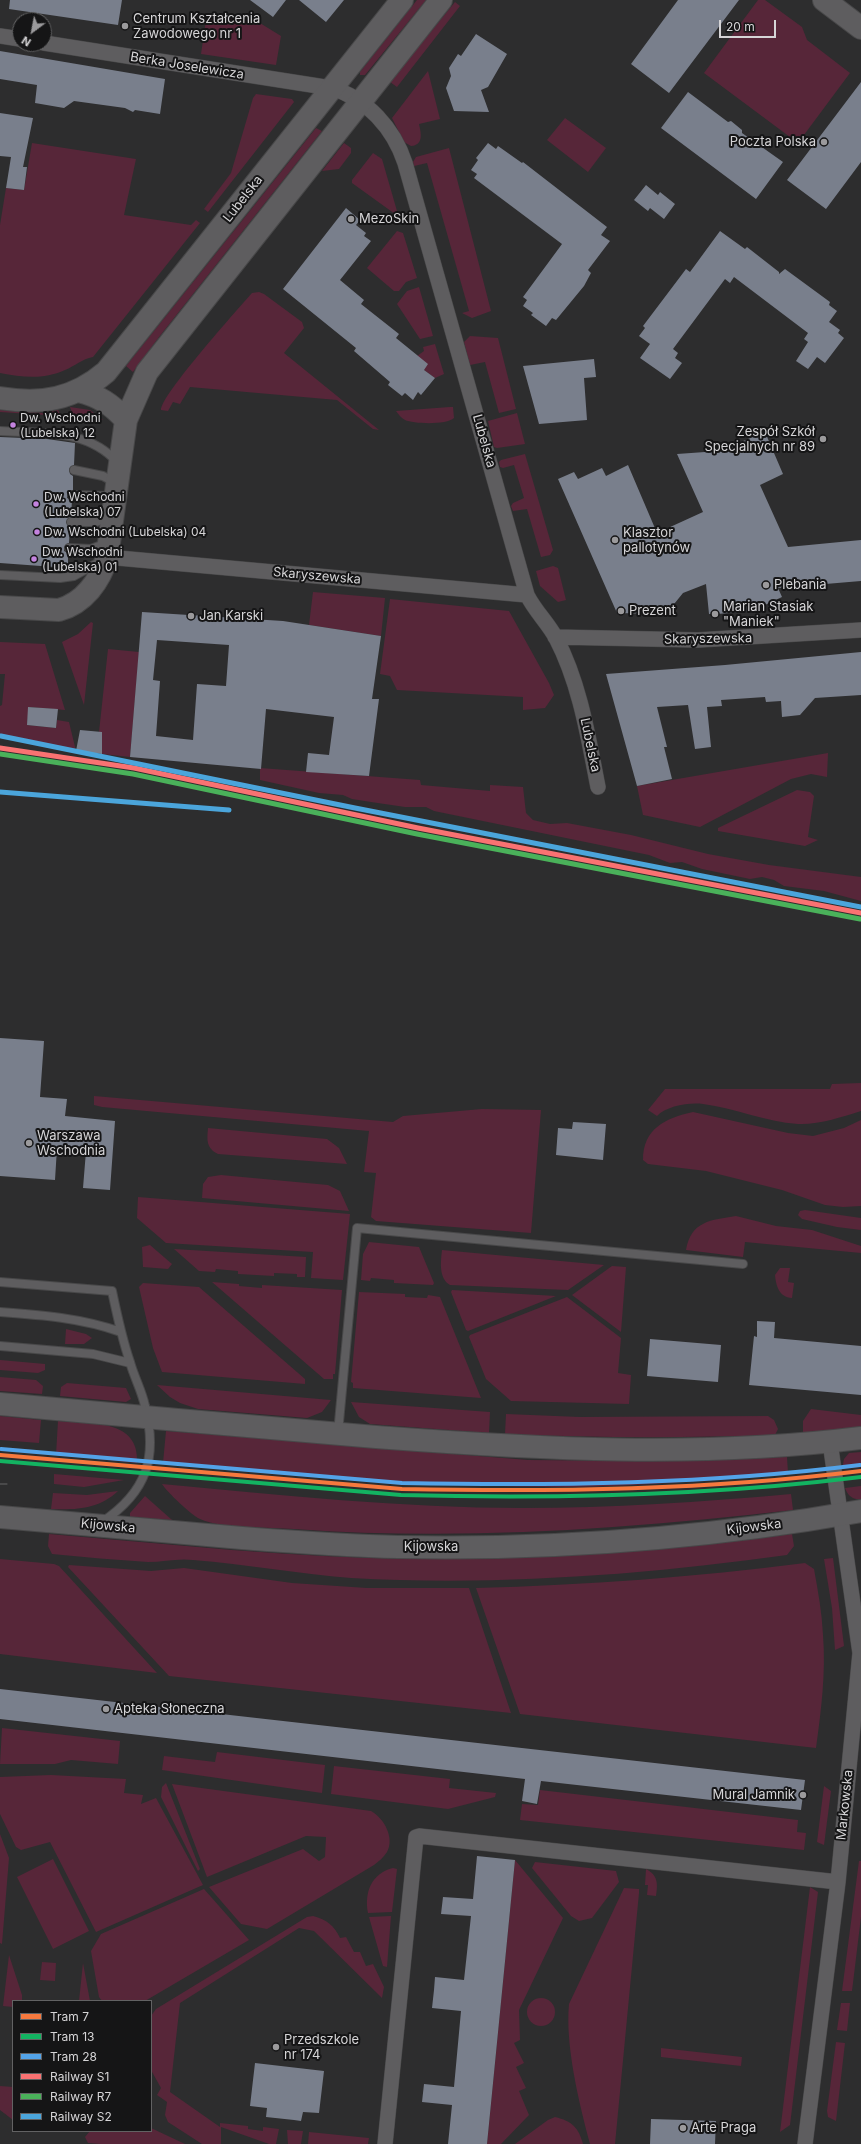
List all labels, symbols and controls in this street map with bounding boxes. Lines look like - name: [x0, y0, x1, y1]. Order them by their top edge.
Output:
- place label: Centrum Kształcenia Zawodowego nr 1: [133, 11, 260, 42]
- north arrow: [12, 12, 52, 52]
- scale bar: [721, 12, 778, 38]
- text: 20 m: [726, 19, 755, 34]
- marker: Centrum Kształcenia Zawodowego nr 1: [120, 21, 130, 31]
- text: N: [19, 33, 33, 49]
- street label: Berka Joselewicza: [129, 49, 245, 83]
- place label: Poczta Polska: [730, 134, 816, 150]
- marker: Poczta Polska: [819, 137, 829, 147]
- street label: Lubelska: [220, 173, 266, 225]
- place label: MezoSkin: [359, 211, 419, 227]
- marker: MezoSkin: [346, 214, 356, 224]
- place label: Dw. Wschodni (Lubelska) 12: [20, 411, 101, 439]
- street label: Lubelska: [469, 412, 499, 470]
- marker: Dw. Wschodni (Lubelska) 12: [8, 420, 18, 430]
- place label: Zespół Szkół Specjalnych nr 89: [704, 424, 815, 455]
- marker: Zespół Szkół Specjalnych nr 89: [818, 434, 828, 444]
- place label: Dw. Wschodni (Lubelska) 07: [44, 490, 125, 518]
- marker: Dw. Wschodni (Lubelska) 07: [31, 499, 41, 509]
- place label: Dw. Wschodni (Lubelska) 04: [44, 525, 206, 539]
- place label: Klasztor pallotynów: [623, 525, 690, 556]
- marker: Dw. Wschodni (Lubelska) 04: [32, 527, 42, 537]
- marker: Klasztor pallotynów: [610, 535, 620, 545]
- place label: Dw. Wschodni (Lubelska) 01: [42, 545, 123, 573]
- marker: Dw. Wschodni (Lubelska) 01: [29, 554, 39, 564]
- street label: Skaryszewska: [272, 564, 362, 588]
- place label: Plebania: [774, 577, 827, 593]
- marker: Plebania: [761, 580, 771, 590]
- place label: Marian Stasiak "Maniek": [723, 599, 813, 630]
- place label: Prezent: [629, 603, 676, 619]
- marker: Prezent: [616, 606, 626, 616]
- place label: Jan Karski: [199, 608, 263, 624]
- marker: Marian Stasiak "Maniek": [710, 609, 720, 619]
- marker: Jan Karski: [186, 611, 196, 621]
- street label: Skaryszewska: [664, 630, 752, 648]
- street label: Lubelska: [577, 716, 603, 774]
- place label: Warszawa Wschodnia: [37, 1128, 105, 1159]
- marker: Warszawa Wschodnia: [24, 1138, 34, 1148]
- street label: Kijowska: [80, 1516, 136, 1536]
- street label: Kijowska: [726, 1516, 782, 1538]
- street label: Kijowska: [404, 1539, 458, 1555]
- place label: Apteka Słoneczna: [114, 1701, 225, 1717]
- marker: Apteka Słoneczna: [101, 1704, 111, 1714]
- street label: Markowska: [834, 1769, 856, 1841]
- place label: Mural Jamnik: [712, 1787, 795, 1803]
- marker: Mural Jamnik: [798, 1790, 808, 1800]
- legend: [12, 2000, 152, 2132]
- text: Tram 7: [50, 2009, 89, 2024]
- text: Tram 13: [50, 2029, 95, 2044]
- place label: Przedszkole nr 174: [284, 2032, 359, 2063]
- marker: Przedszkole nr 174: [271, 2042, 281, 2052]
- text: Tram 28: [50, 2049, 97, 2064]
- text: Railway S1: [50, 2069, 109, 2084]
- text: Railway R7: [50, 2089, 111, 2104]
- text: Railway S2: [50, 2109, 112, 2124]
- place label: Arte Praga: [691, 2120, 756, 2136]
- marker: Arte Praga: [678, 2123, 688, 2133]

